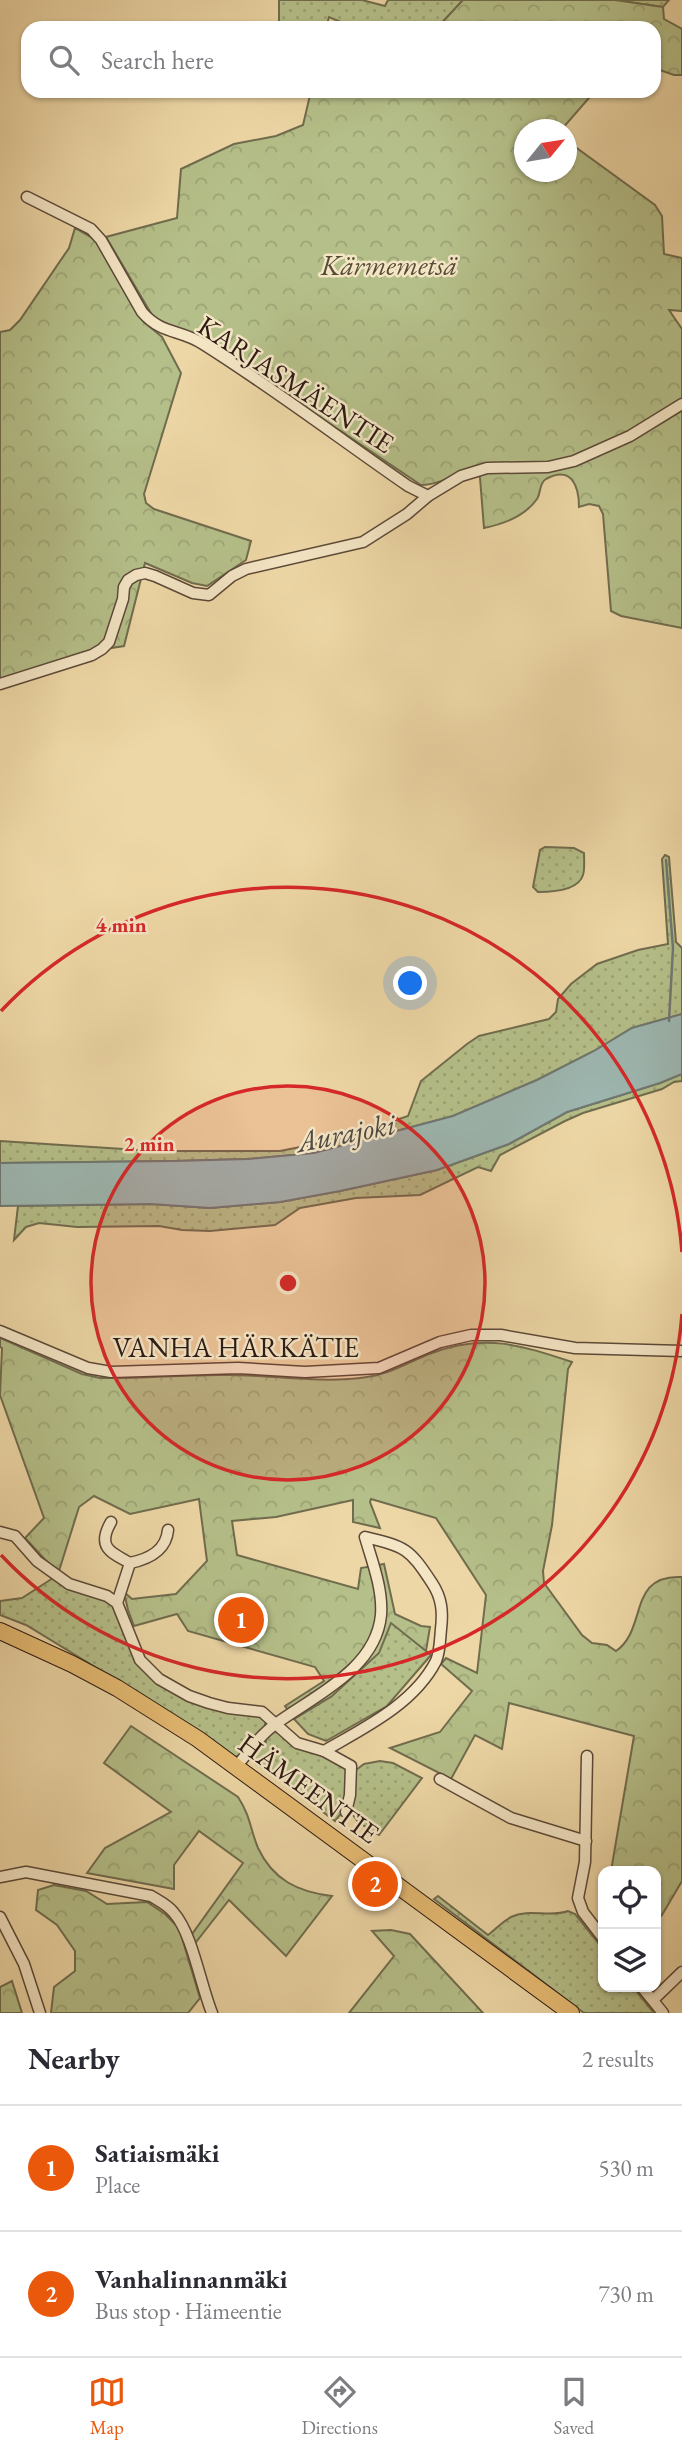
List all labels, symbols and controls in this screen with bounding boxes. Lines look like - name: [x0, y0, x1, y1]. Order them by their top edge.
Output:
- search box: [21, 21, 661, 98]
- icon: search: [45, 41, 83, 79]
- text: Search here: [101, 43, 214, 77]
- north arrow: [514, 119, 577, 182]
- park label: Kärmemetsä: [320, 247, 458, 283]
- street label: KARJASMÄENTIE: [191, 307, 401, 461]
- text: 4 min: [95, 911, 147, 938]
- your location: [393, 966, 427, 1000]
- water label: Aurajoki: [291, 1104, 400, 1162]
- text: 2 min: [123, 1130, 175, 1157]
- centre of rings: [276, 1271, 300, 1295]
- street label: VANHA HÄRKÄTIE: [113, 1329, 359, 1365]
- pin: 1: [218, 1594, 264, 1646]
- street label: HÄMEENTIE: [232, 1725, 387, 1851]
- pin: 2: [352, 1858, 398, 1910]
- map controls: [598, 1866, 661, 1992]
- button: locate: [598, 1866, 661, 1929]
- button: layers: [598, 1929, 661, 1992]
- text: Nearby: [28, 2039, 120, 2078]
- text: 2 results: [582, 2044, 654, 2074]
- text: Satiaismäki: [95, 2136, 219, 2170]
- text: 1: [45, 2153, 57, 2183]
- text: 530 m: [598, 2153, 654, 2183]
- text: Place: [95, 2170, 140, 2200]
- text: Vanhalinnanmäki: [95, 2262, 287, 2296]
- text: 2: [45, 2279, 57, 2309]
- text: 730 m: [598, 2279, 654, 2309]
- text: Bus stop · Hämeentie: [95, 2296, 282, 2326]
- tab: Map: [88, 2373, 126, 2440]
- tab: Directions: [301, 2373, 378, 2440]
- tab: Saved: [553, 2373, 594, 2440]

